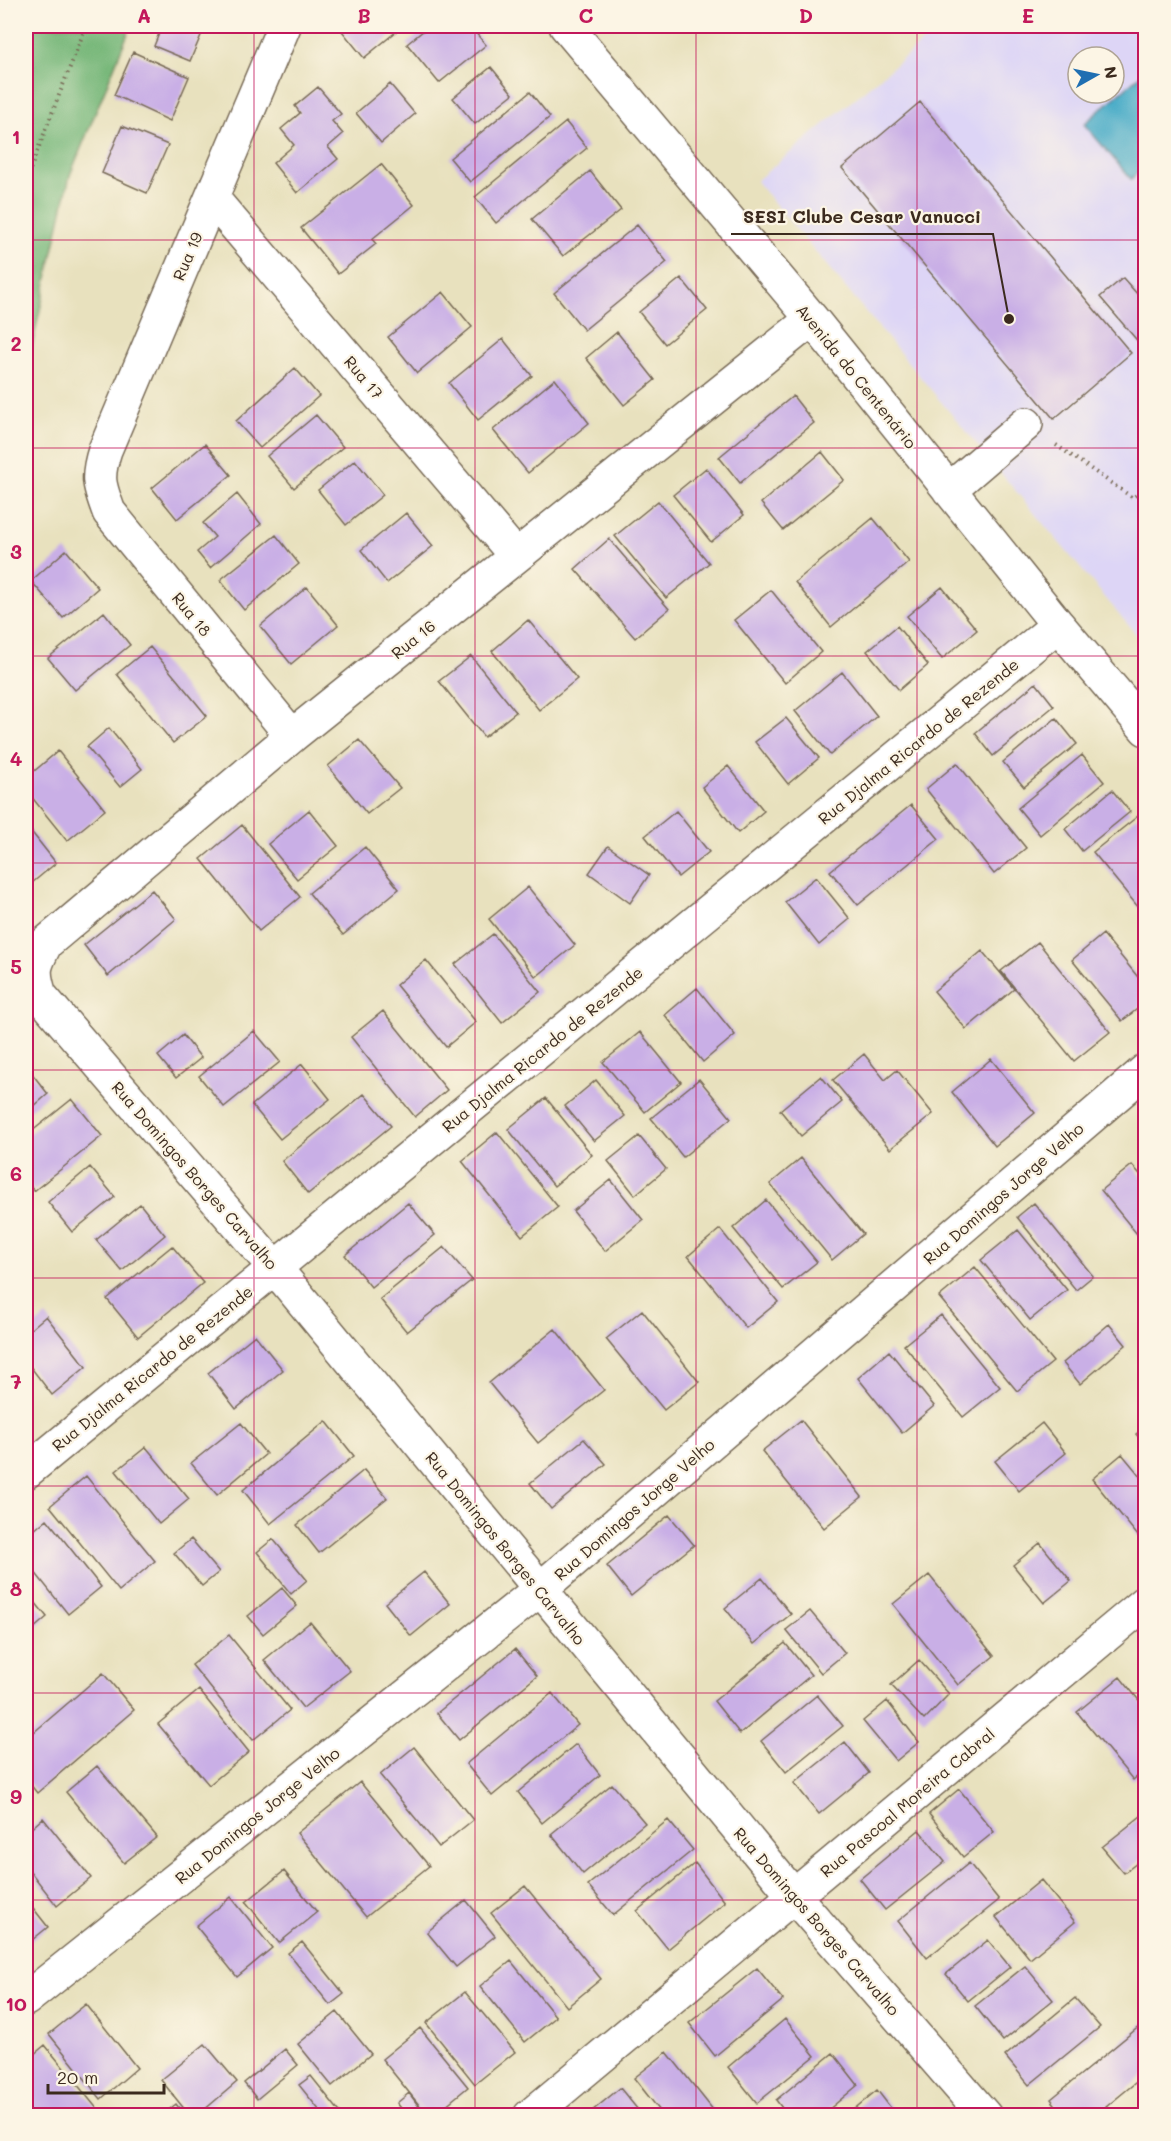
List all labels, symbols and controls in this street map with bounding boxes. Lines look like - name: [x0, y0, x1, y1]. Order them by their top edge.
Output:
- text: A: [137, 2, 151, 28]
- text: B: [357, 2, 371, 28]
- text: C: [579, 2, 594, 28]
- text: D: [799, 2, 813, 28]
- text: E: [1022, 2, 1034, 28]
- north arrow: [1066, 45, 1126, 105]
- text: N: [1100, 65, 1123, 80]
- text: 1: [12, 123, 20, 149]
- callout: SESI Clube Cesar Vanucci: [731, 198, 993, 234]
- text: SESI Clube Cesar Vanucci: [743, 204, 981, 228]
- street label: Rua 19: [167, 229, 207, 283]
- street label: Avenida do Centenário: [792, 299, 922, 453]
- text: 2: [10, 330, 22, 356]
- street label: Rua 17: [340, 351, 388, 403]
- text: 3: [10, 538, 22, 564]
- street label: Rua 18: [168, 588, 216, 641]
- street label: Rua 16: [387, 615, 439, 663]
- street label: Rua Djalma Ricardo de Rezende: [813, 653, 1023, 829]
- text: 4: [10, 745, 23, 771]
- text: 5: [10, 953, 22, 979]
- street label: Rua Djalma Ricardo de Rezende: [437, 961, 647, 1137]
- street label: Rua Domingos Borges Carvalho: [107, 1077, 283, 1273]
- street label: Rua Domingos Jorge Velho: [918, 1117, 1088, 1269]
- text: 6: [10, 1160, 22, 1186]
- street label: Rua Djalma Ricardo de Rezende: [47, 1280, 257, 1456]
- text: 7: [10, 1368, 22, 1394]
- street label: Rua Domingos Jorge Velho: [549, 1433, 719, 1585]
- street label: Rua Domingos Borges Carvalho: [421, 1447, 591, 1649]
- text: 8: [10, 1575, 22, 1601]
- street label: Rua Pascoal Moreira Cabral: [815, 1723, 999, 1881]
- street label: Rua Domingos Jorge Velho: [170, 1742, 344, 1888]
- text: 9: [10, 1783, 22, 1809]
- street label: Rua Domingos Borges Carvalho: [729, 1823, 905, 2019]
- text: 10: [5, 1990, 27, 2016]
- scale bar: [48, 2057, 164, 2095]
- text: 20 m: [57, 2065, 98, 2089]

